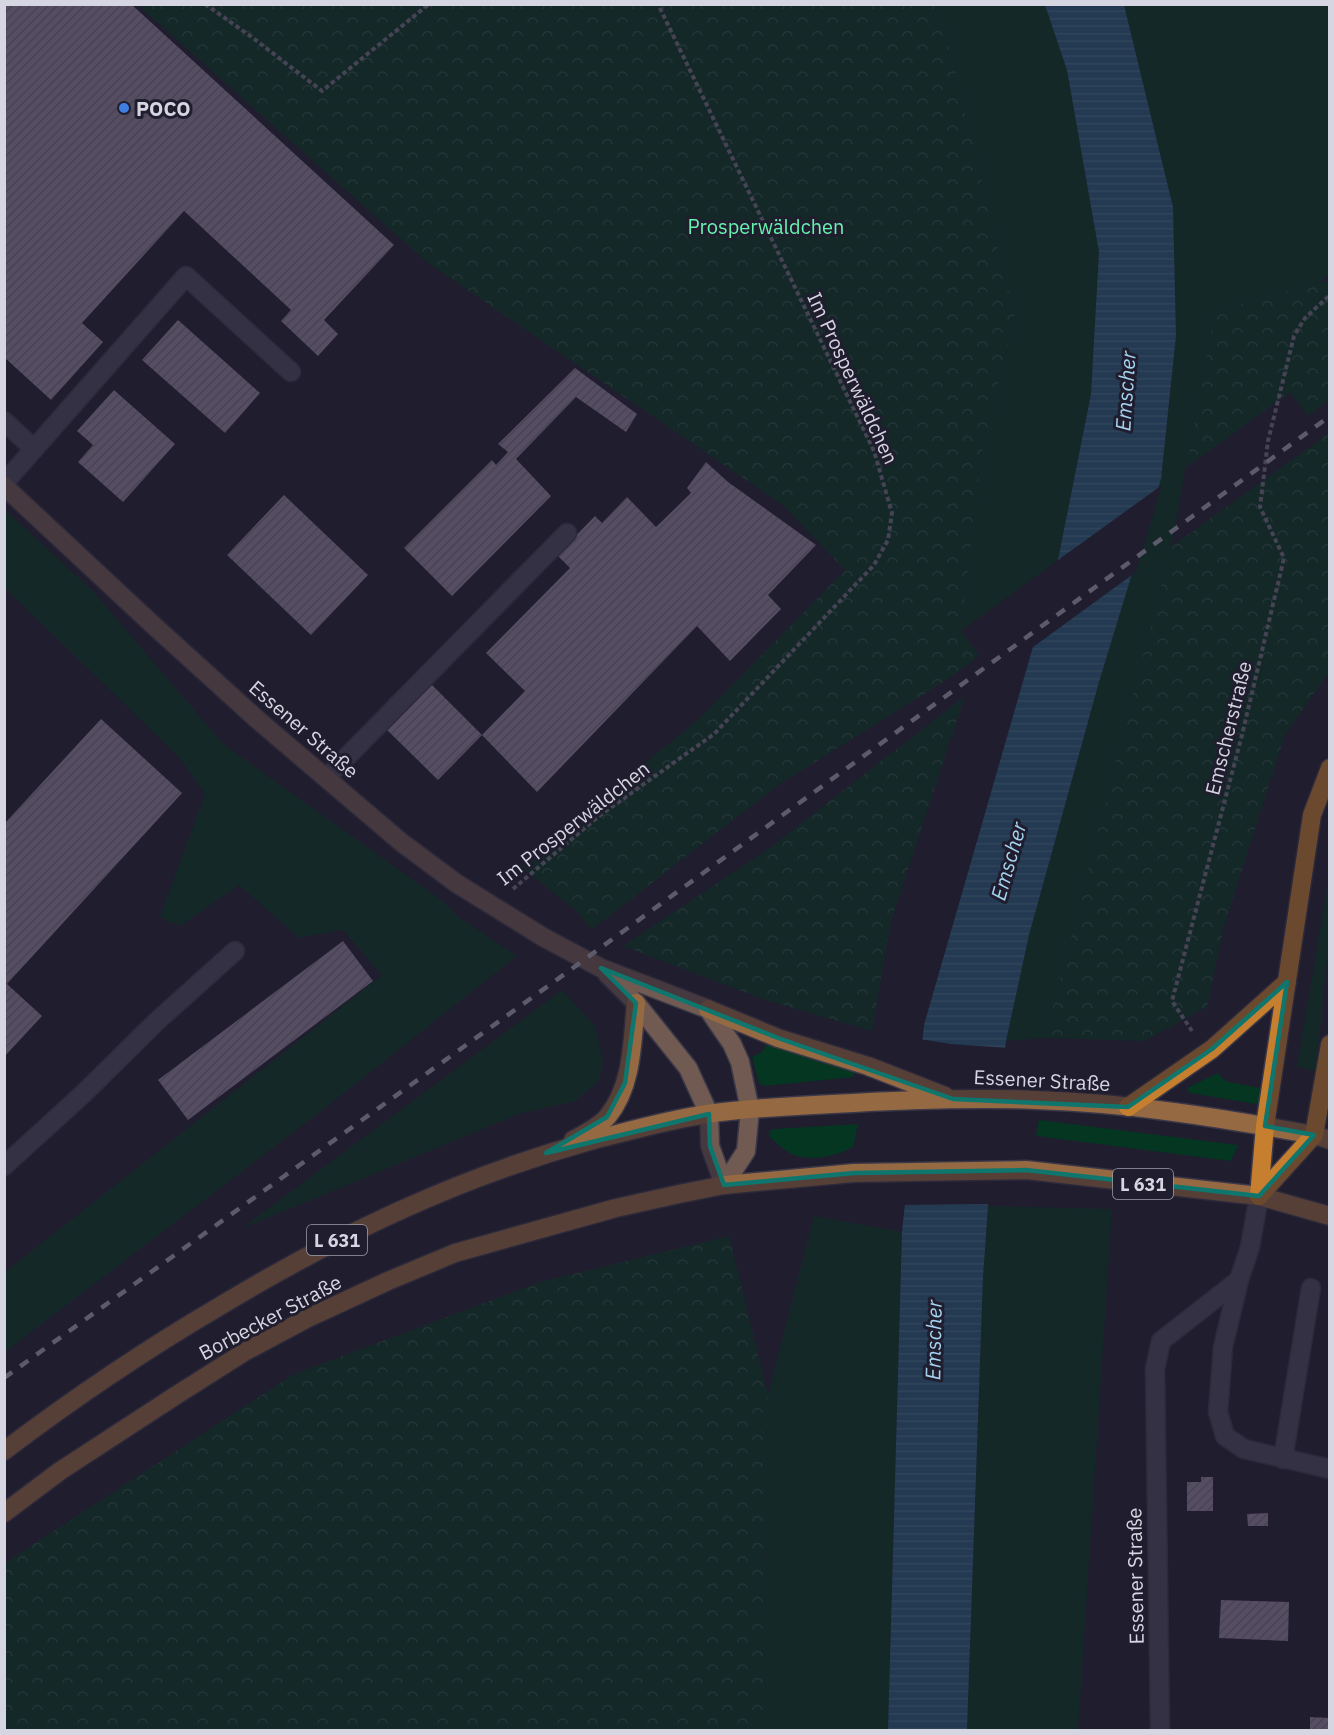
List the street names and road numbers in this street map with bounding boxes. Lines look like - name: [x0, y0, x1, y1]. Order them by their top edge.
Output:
- street label: Im Prosperwäldchen: [801, 288, 905, 468]
- street label: Emscherstraße: [1198, 658, 1258, 798]
- street label: Essener Straße: [244, 674, 364, 784]
- street label: Im Prosperwäldchen: [491, 755, 655, 891]
- street label: Essener Straße: [973, 1063, 1111, 1097]
- road number: L 631: [1113, 1169, 1173, 1199]
- road number: L 631: [307, 1225, 367, 1255]
- street label: Borbecker Straße: [194, 1268, 346, 1366]
- street label: Essener Straße: [1120, 1507, 1150, 1645]

